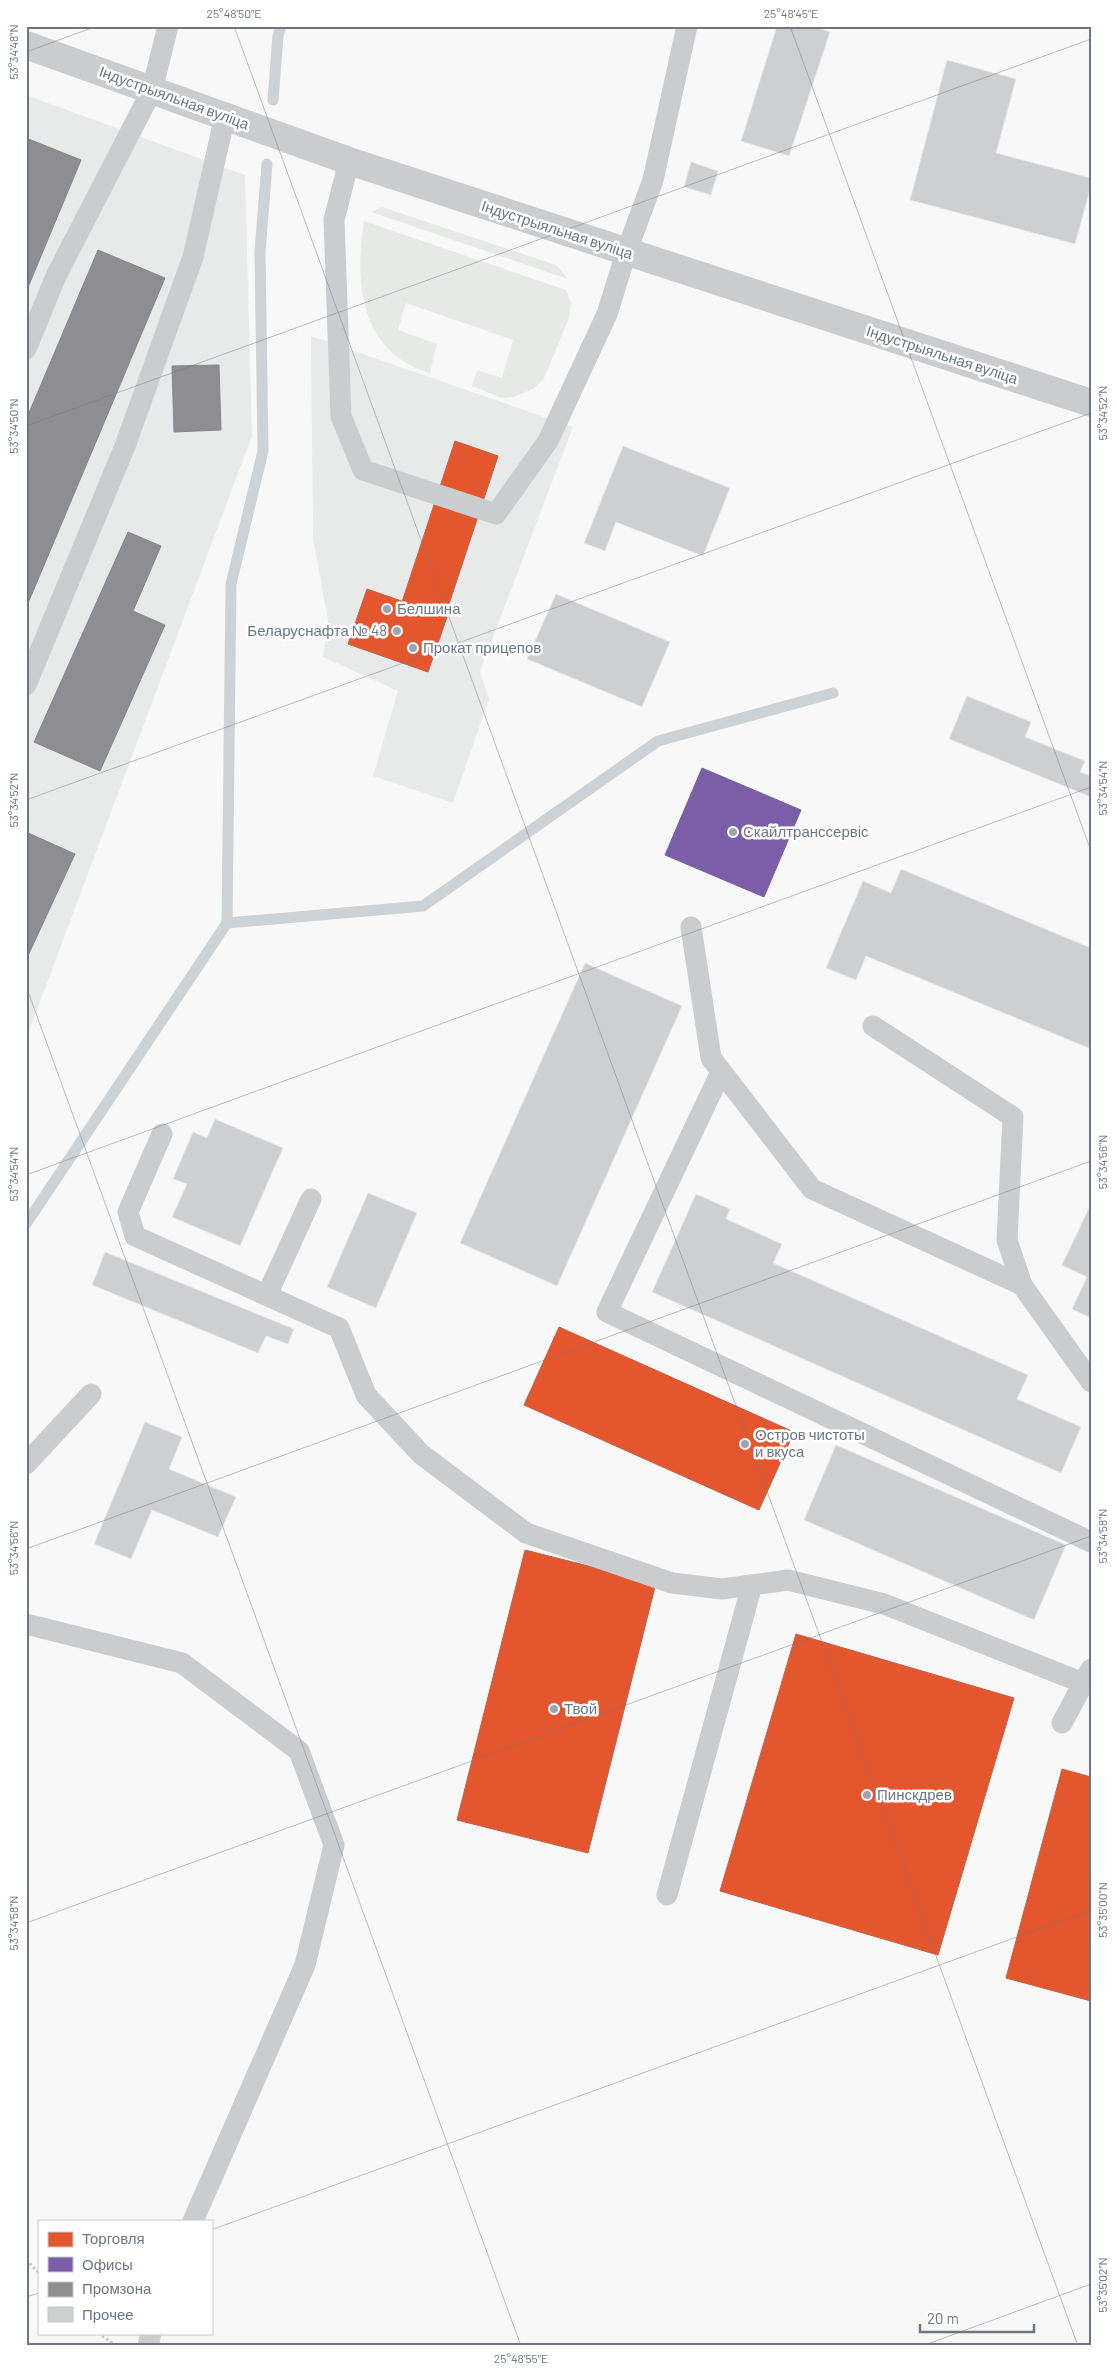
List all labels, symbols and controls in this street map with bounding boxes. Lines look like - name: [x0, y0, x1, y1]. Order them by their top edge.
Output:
- text: 25°48'50"E: [207, 6, 262, 20]
- text: 25°48'45"E: [764, 6, 818, 20]
- text: 53°34'48"N: [6, 24, 20, 80]
- street label: Індустрыяльная вуліца: [97, 62, 252, 133]
- street label: Індустрыяльная вуліца: [479, 196, 636, 262]
- street label: Індустрыяльная вуліца: [864, 321, 1021, 387]
- text: 53°34'52"N: [1095, 386, 1109, 441]
- text: 53°34'50"N: [6, 398, 20, 454]
- place label: Белшина: [397, 599, 461, 617]
- marker: Белшина: [381, 603, 393, 615]
- place label: Беларуснафта № 48: [247, 621, 387, 639]
- marker: Беларуснафта № 48: [391, 625, 403, 637]
- place label: Прокат прицепов: [423, 638, 541, 656]
- marker: Прокат прицепов: [407, 642, 419, 654]
- text: 53°34'54"N: [1095, 761, 1109, 816]
- text: 53°34'52"N: [6, 773, 20, 828]
- place label: Скайлтранссервіс: [743, 822, 869, 840]
- marker: Скайлтранссервіс: [727, 826, 739, 838]
- text: 53°34'56"N: [1095, 1135, 1109, 1189]
- text: 53°34'54"N: [6, 1147, 20, 1202]
- place label: Остров чистоты и вкуса: [755, 1425, 865, 1460]
- marker: Остров чистоты и вкуса: [739, 1438, 751, 1450]
- text: 53°34'58"N: [1095, 1509, 1109, 1563]
- text: 53°34'56"N: [6, 1521, 20, 1575]
- place label: Твой: [564, 1699, 597, 1717]
- marker: Твой: [548, 1703, 560, 1715]
- place label: Пинскдрев: [877, 1785, 952, 1803]
- marker: Пинскдрев: [861, 1789, 873, 1801]
- text: 53°35'00"N: [1095, 1882, 1109, 1938]
- text: 53°34'58"N: [6, 1896, 20, 1950]
- legend: [38, 2220, 212, 2334]
- text: Торговля: [82, 2229, 145, 2247]
- text: Офисы: [82, 2255, 133, 2273]
- text: 53°35'02"N: [1095, 2257, 1109, 2313]
- text: Промзона: [82, 2279, 152, 2297]
- scale bar: [920, 2302, 1033, 2334]
- text: Прочее: [82, 2305, 134, 2323]
- text: 20 m: [927, 2309, 959, 2327]
- text: 25°48'55"E: [494, 2351, 548, 2365]

